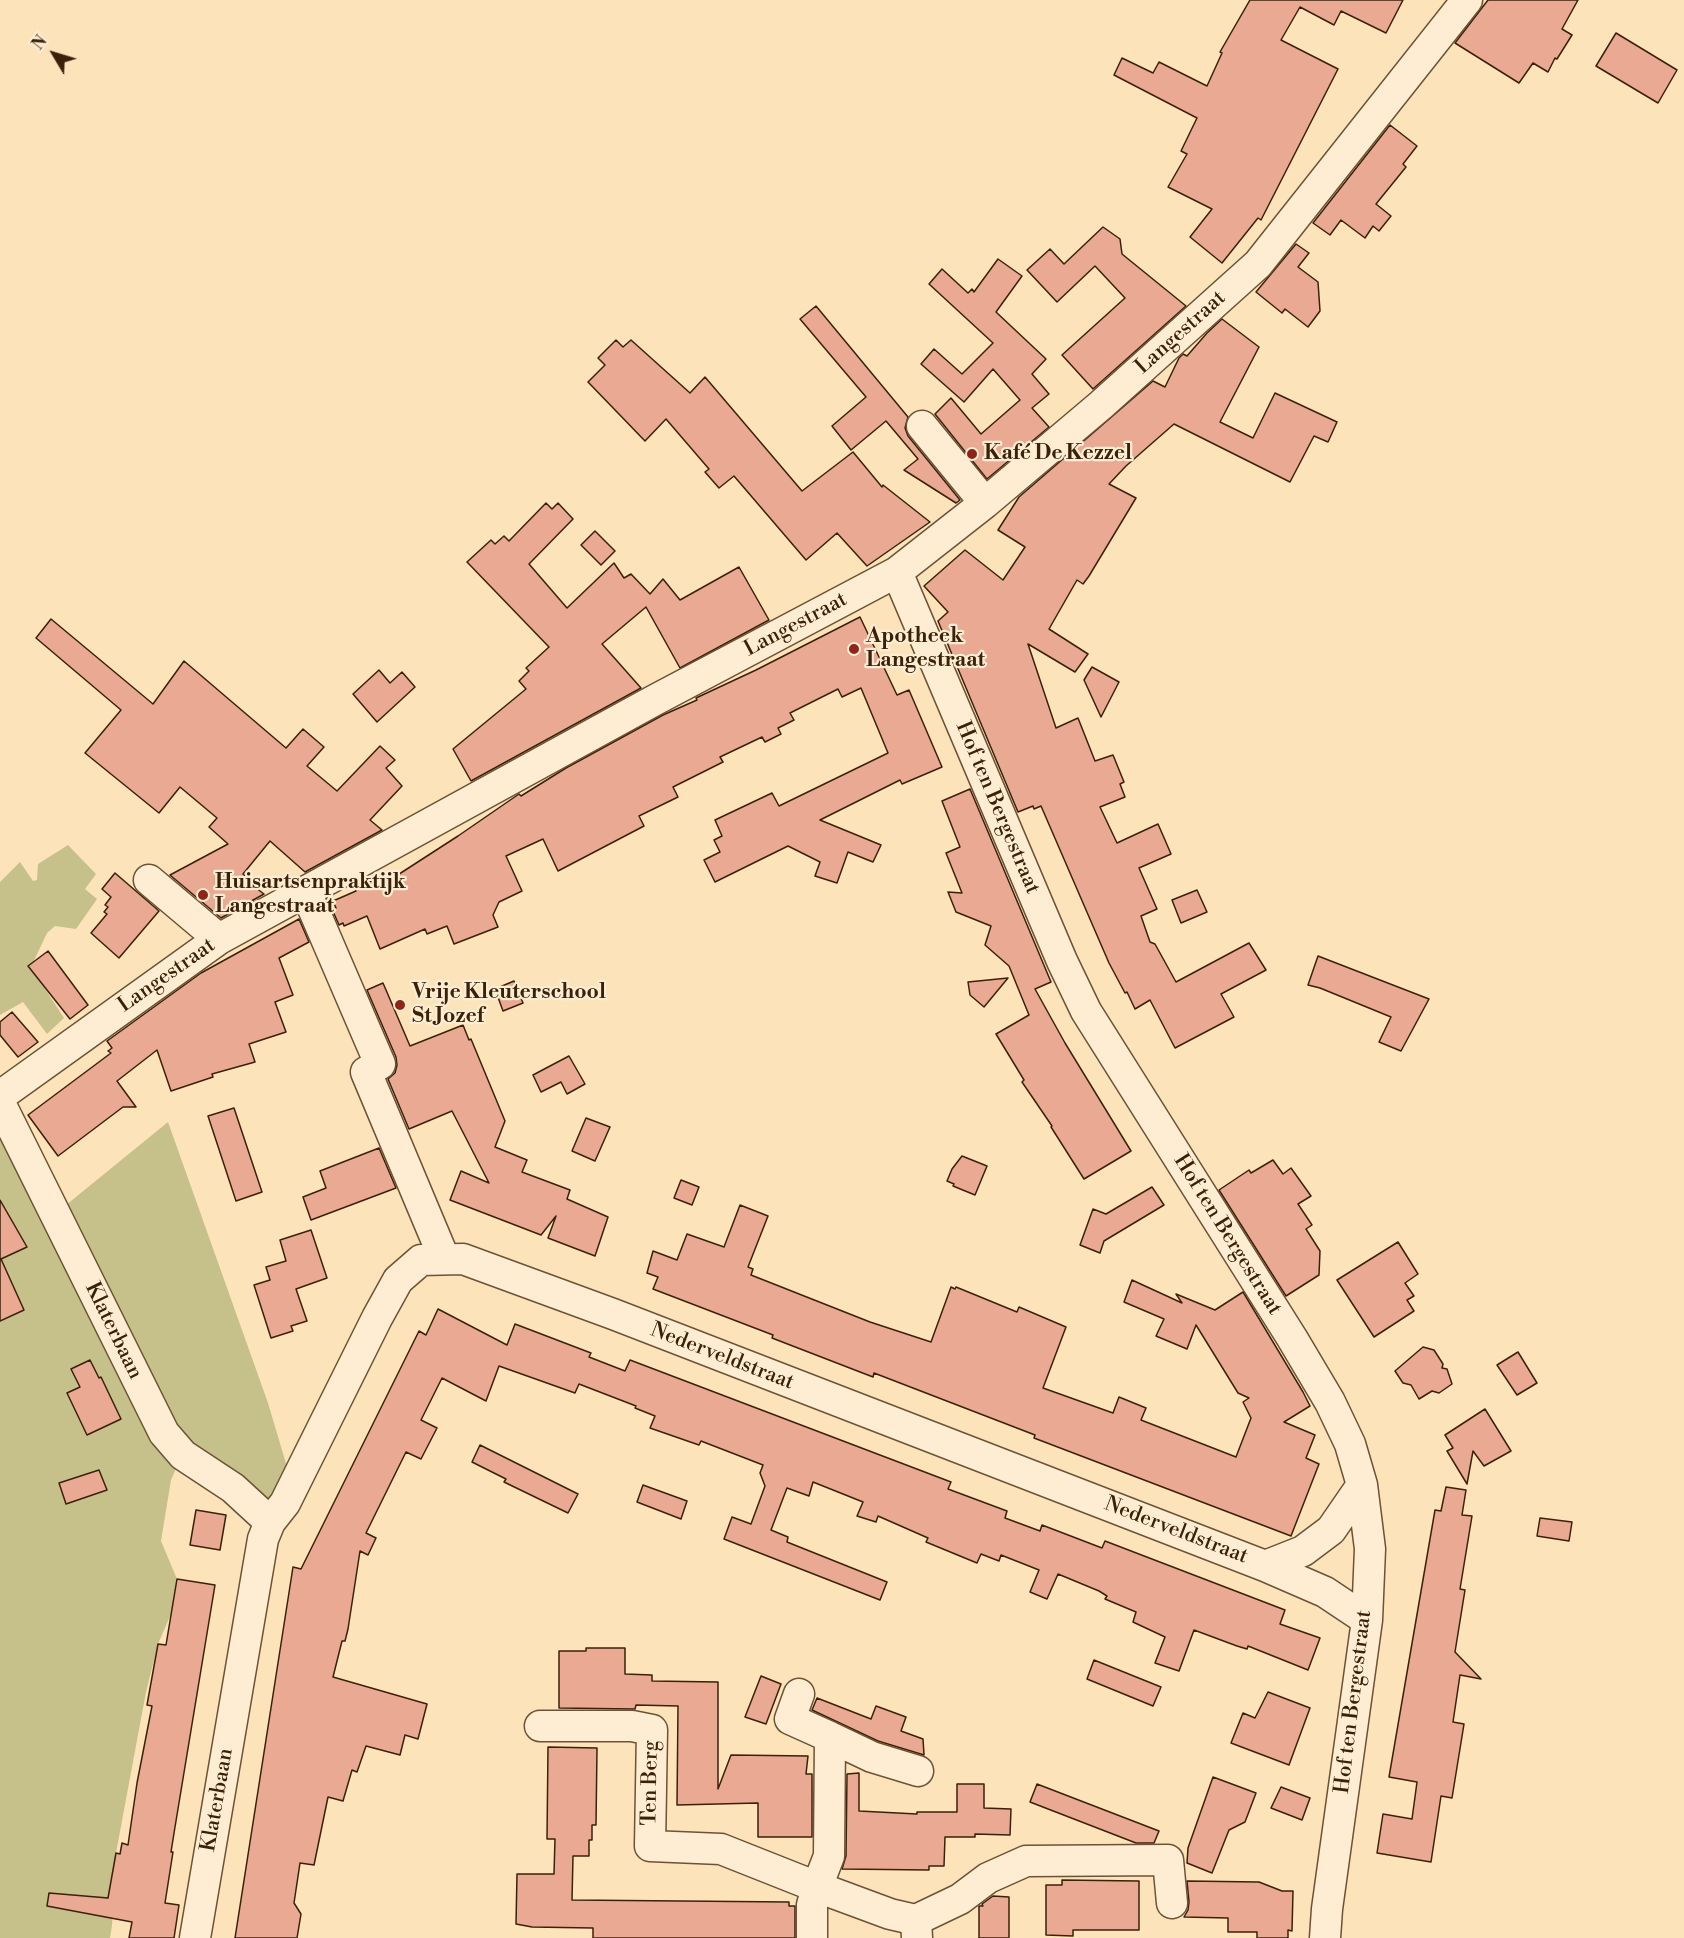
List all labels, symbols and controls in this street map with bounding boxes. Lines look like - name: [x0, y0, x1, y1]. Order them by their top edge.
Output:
- north arrow: [24, 24, 84, 84]
- text: N: [28, 32, 52, 54]
- street label: Langestraat: [1131, 286, 1231, 380]
- place label: Kafé De Kezzel: [984, 441, 1132, 467]
- marker: Kafé De Kezzel: [965, 447, 979, 461]
- street label: Langestraat: [740, 587, 852, 663]
- place label: Apotheek Langestraat: [866, 624, 985, 674]
- marker: Apotheek Langestraat: [847, 642, 861, 656]
- street label: Hof ten Bergestraat: [949, 718, 1045, 898]
- place label: Huisartsenpraktijk Langestraat: [215, 870, 406, 920]
- marker: Huisartsenpraktijk Langestraat: [196, 888, 210, 902]
- street label: Langestraat: [114, 933, 220, 1019]
- place label: Vrije Kleuterschool St Jozef: [412, 980, 606, 1030]
- marker: Vrije Kleuterschool St Jozef: [393, 998, 407, 1012]
- street label: Hof ten Bergestraat: [1167, 1150, 1287, 1320]
- street label: Klaterbaan: [79, 1278, 147, 1384]
- street label: Nederveldstraat: [647, 1318, 797, 1396]
- street label: Nederveldstraat: [1101, 1492, 1251, 1570]
- street label: Hof ten Bergestraat: [1330, 1609, 1378, 1795]
- street label: Ten Berg: [638, 1740, 664, 1826]
- street label: Klaterbaan: [197, 1746, 239, 1854]

